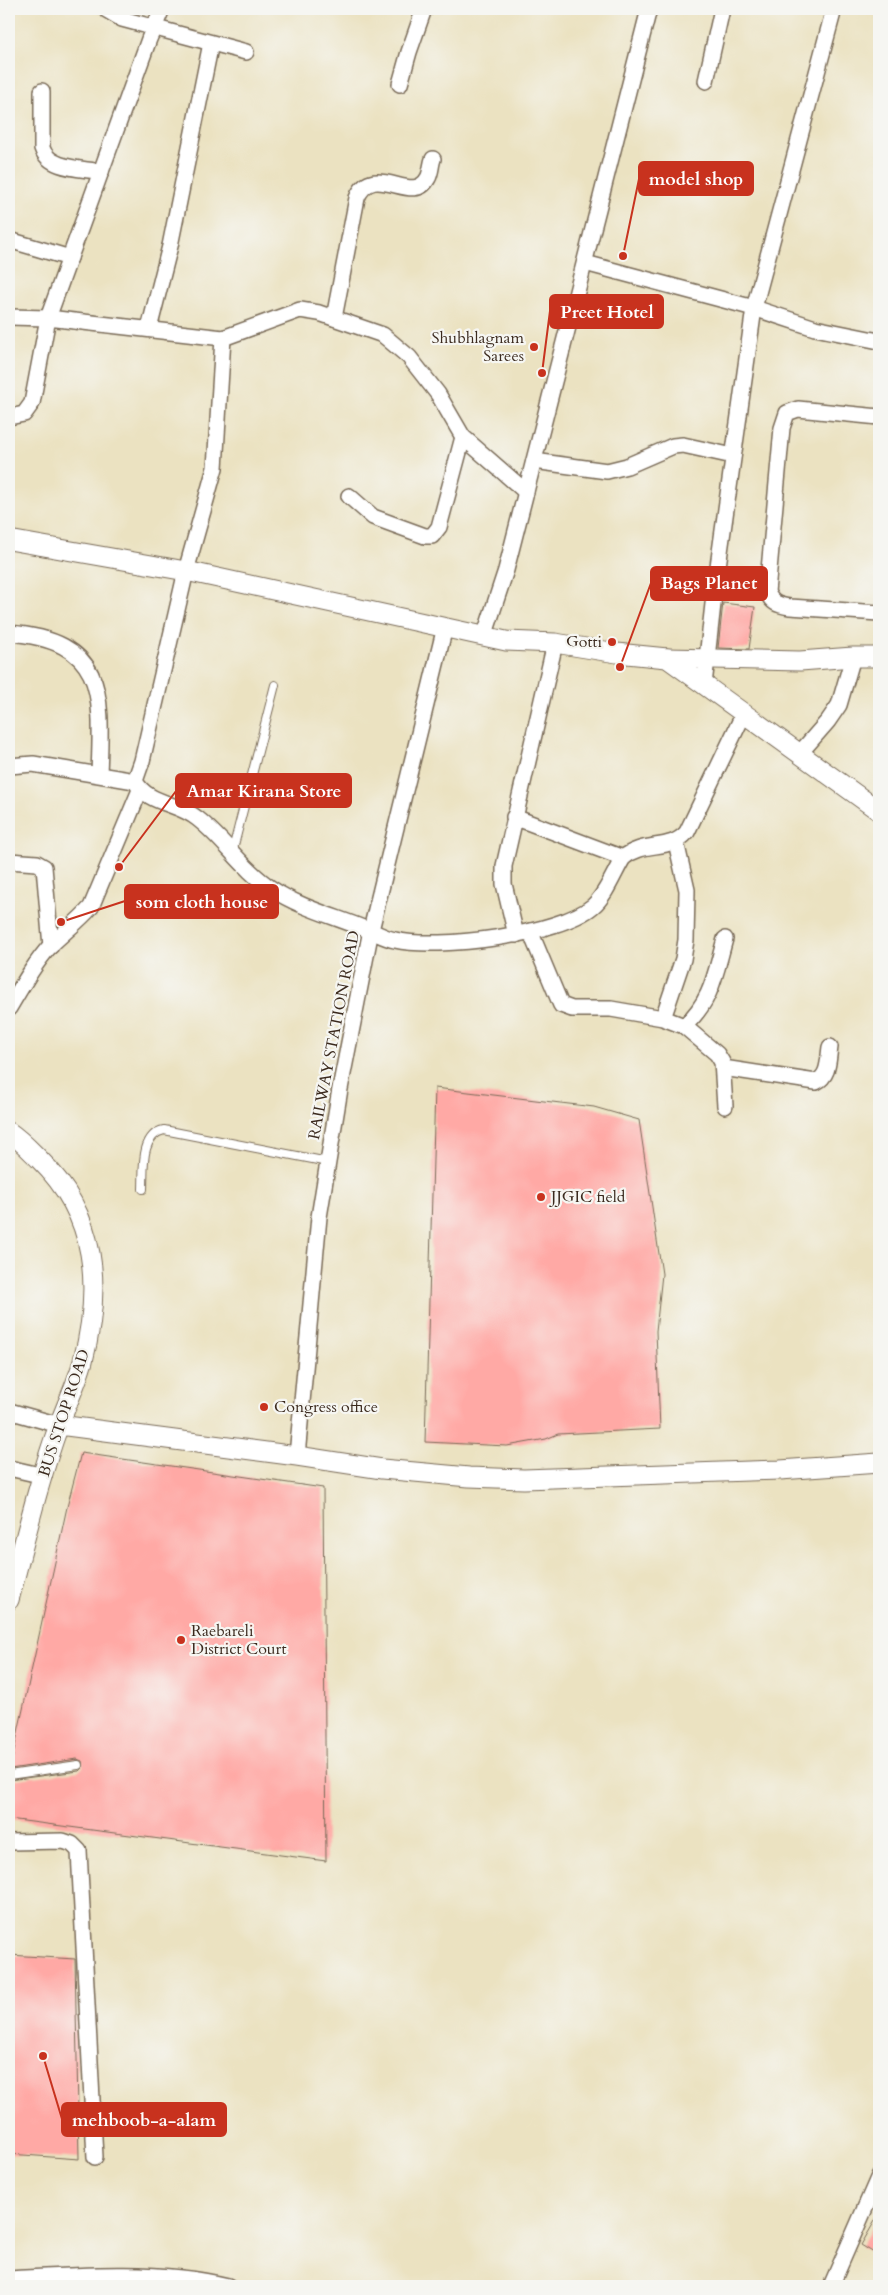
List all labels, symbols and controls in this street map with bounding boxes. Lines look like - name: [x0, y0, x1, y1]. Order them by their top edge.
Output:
- callout: model shop: [639, 162, 753, 195]
- text: model shop: [649, 167, 743, 192]
- callout: Preet Hotel: [550, 295, 663, 328]
- text: Preet Hotel: [560, 300, 654, 325]
- place label: Shubhlagnam Sarees: [432, 327, 524, 367]
- marker: Shubhlagnam Sarees: [528, 341, 540, 353]
- callout: Bags Planet: [651, 567, 767, 600]
- text: Bags Planet: [661, 571, 758, 596]
- place label: Gotti: [566, 631, 603, 653]
- marker: Gotti: [606, 636, 618, 648]
- callout: Amar Kirana Store: [176, 774, 351, 807]
- text: Amar Kirana Store: [187, 779, 342, 804]
- callout: som cloth house: [125, 885, 278, 918]
- text: som cloth house: [136, 890, 268, 915]
- street label: RAILWAY STATION ROAD: [303, 929, 365, 1141]
- place label: JJGIC field: [549, 1186, 626, 1208]
- marker: JJGIC field: [535, 1191, 547, 1203]
- street label: BUS STOP ROAD: [33, 1346, 95, 1480]
- place label: Congress office: [274, 1396, 378, 1418]
- marker: Congress office: [258, 1401, 270, 1413]
- place label: Raebareli District Court: [191, 1620, 286, 1660]
- marker: Raebareli District Court: [175, 1634, 187, 1646]
- callout: mehboob-a-alam: [62, 2103, 226, 2136]
- text: mehboob-a-alam: [72, 2108, 216, 2133]

